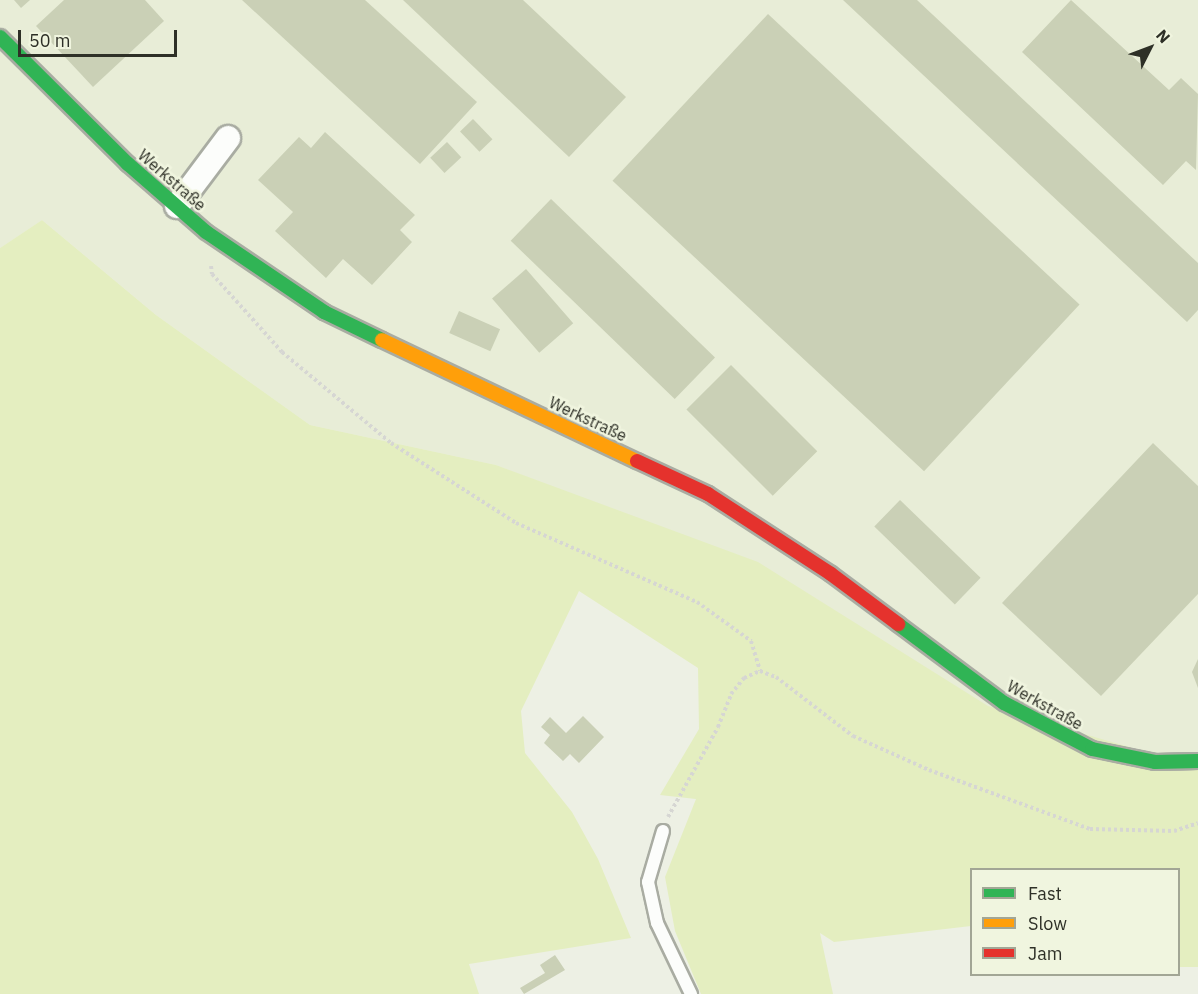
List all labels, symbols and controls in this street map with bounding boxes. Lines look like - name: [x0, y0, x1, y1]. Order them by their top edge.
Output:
- scale bar: [21, 18, 180, 56]
- north arrow: [1120, 18, 1180, 78]
- text: N: [1152, 25, 1175, 47]
- text: 50 m: [29, 29, 71, 52]
- street label: Werkstraße: [134, 145, 210, 215]
- street label: Werkstraße: [546, 393, 630, 445]
- street label: Werkstraße: [1004, 676, 1086, 734]
- legend: [970, 868, 1180, 976]
- text: Fast: [1028, 882, 1062, 905]
- text: Slow: [1028, 912, 1067, 935]
- text: Jam: [1028, 942, 1063, 965]

